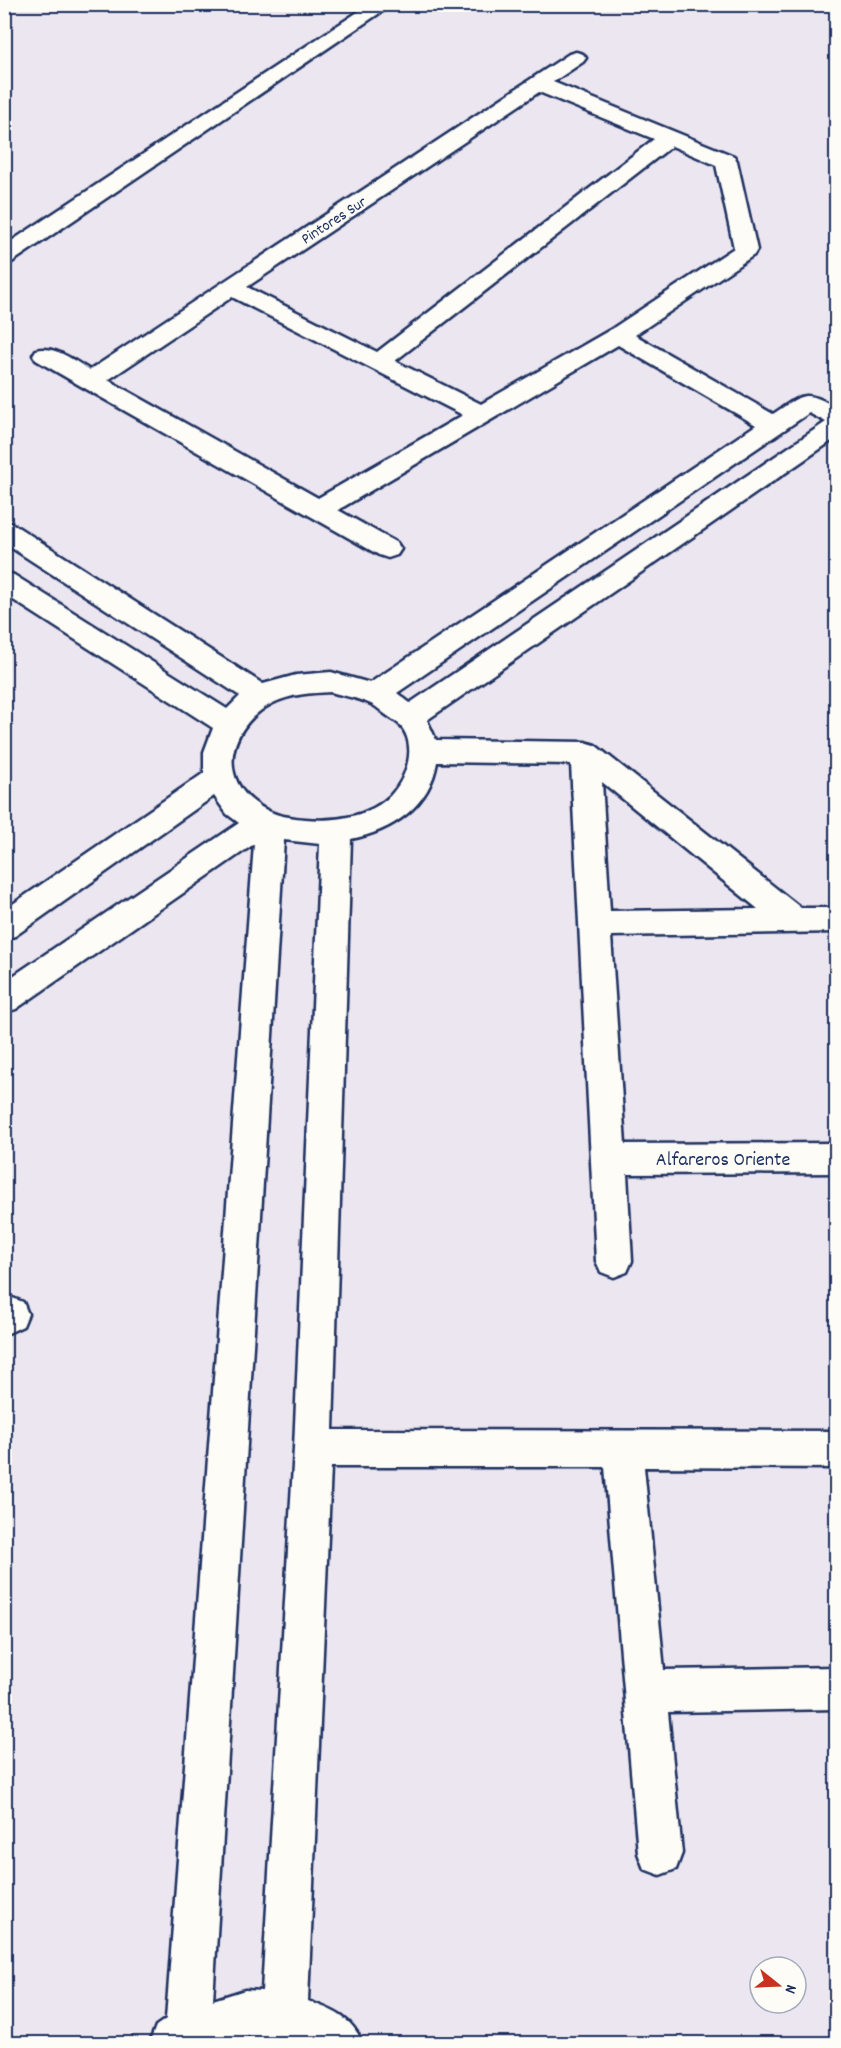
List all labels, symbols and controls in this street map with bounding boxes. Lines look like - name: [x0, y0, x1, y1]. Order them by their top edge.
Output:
- street label: Pintores Sur: [297, 191, 372, 251]
- street label: Alfareros Oriente: [656, 1147, 790, 1175]
- north arrow: [748, 1955, 808, 2015]
- text: N: [778, 1982, 802, 1996]

